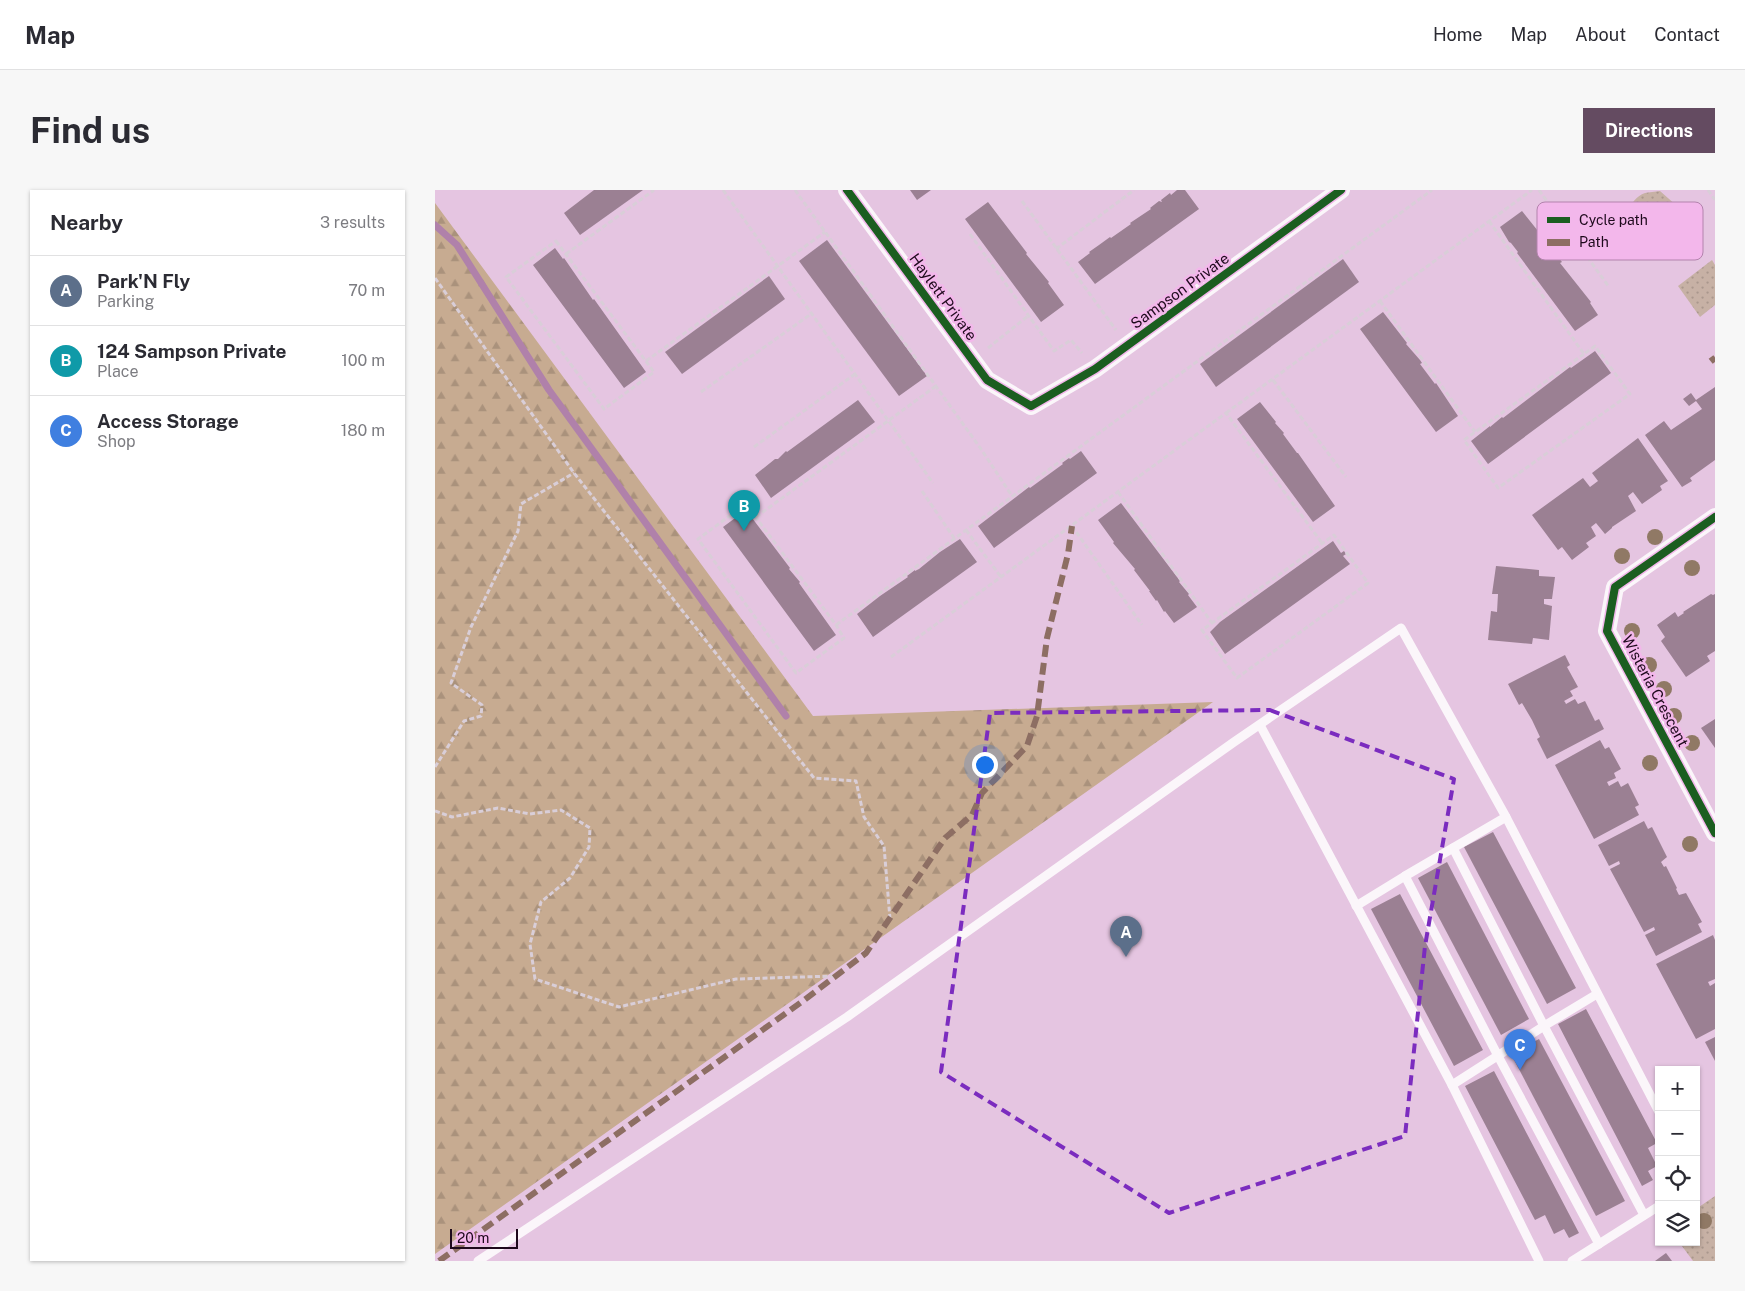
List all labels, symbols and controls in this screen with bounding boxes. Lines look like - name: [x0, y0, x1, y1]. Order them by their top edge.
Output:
- text: Map: [25, 21, 75, 49]
- text: Home: [1433, 24, 1483, 45]
- text: Map: [1511, 24, 1547, 45]
- text: About: [1575, 24, 1626, 45]
- text: Contact: [1654, 24, 1720, 45]
- button: Directions: [1583, 108, 1715, 153]
- text: Find us: [30, 110, 150, 151]
- legend: [1537, 202, 1703, 260]
- text: Nearby: [50, 210, 123, 235]
- text: Cycle path: [1579, 212, 1648, 228]
- text: 3 results: [320, 213, 385, 232]
- text: Path: [1579, 234, 1609, 250]
- street label: Sampson Private: [1127, 249, 1232, 332]
- street label: Haylett Private: [906, 250, 981, 343]
- text: Park'N Fly: [97, 270, 190, 292]
- text: A: [60, 281, 72, 300]
- text: 70 m: [348, 281, 385, 300]
- text: Parking: [97, 292, 154, 311]
- text: 124 Sampson Private: [97, 340, 287, 362]
- text: B: [61, 351, 71, 370]
- text: 100 m: [341, 351, 385, 370]
- text: Place: [97, 362, 139, 381]
- text: Access Storage: [97, 410, 239, 432]
- text: C: [60, 421, 72, 440]
- text: 180 m: [341, 421, 385, 440]
- text: Shop: [97, 432, 136, 451]
- pin: B: [728, 490, 760, 531]
- street label: Wisteria Crescent: [1619, 632, 1692, 750]
- your location: [972, 752, 998, 778]
- pin: A: [1110, 916, 1142, 957]
- pin: C: [1504, 1029, 1536, 1070]
- map controls: [1655, 1066, 1700, 1246]
- button: +: [1655, 1066, 1700, 1111]
- button: −: [1655, 1111, 1700, 1156]
- button: locate: [1655, 1156, 1700, 1201]
- button: layers: [1655, 1201, 1700, 1246]
- scale bar: [450, 1226, 517, 1249]
- text: 20 m: [457, 1230, 489, 1246]

